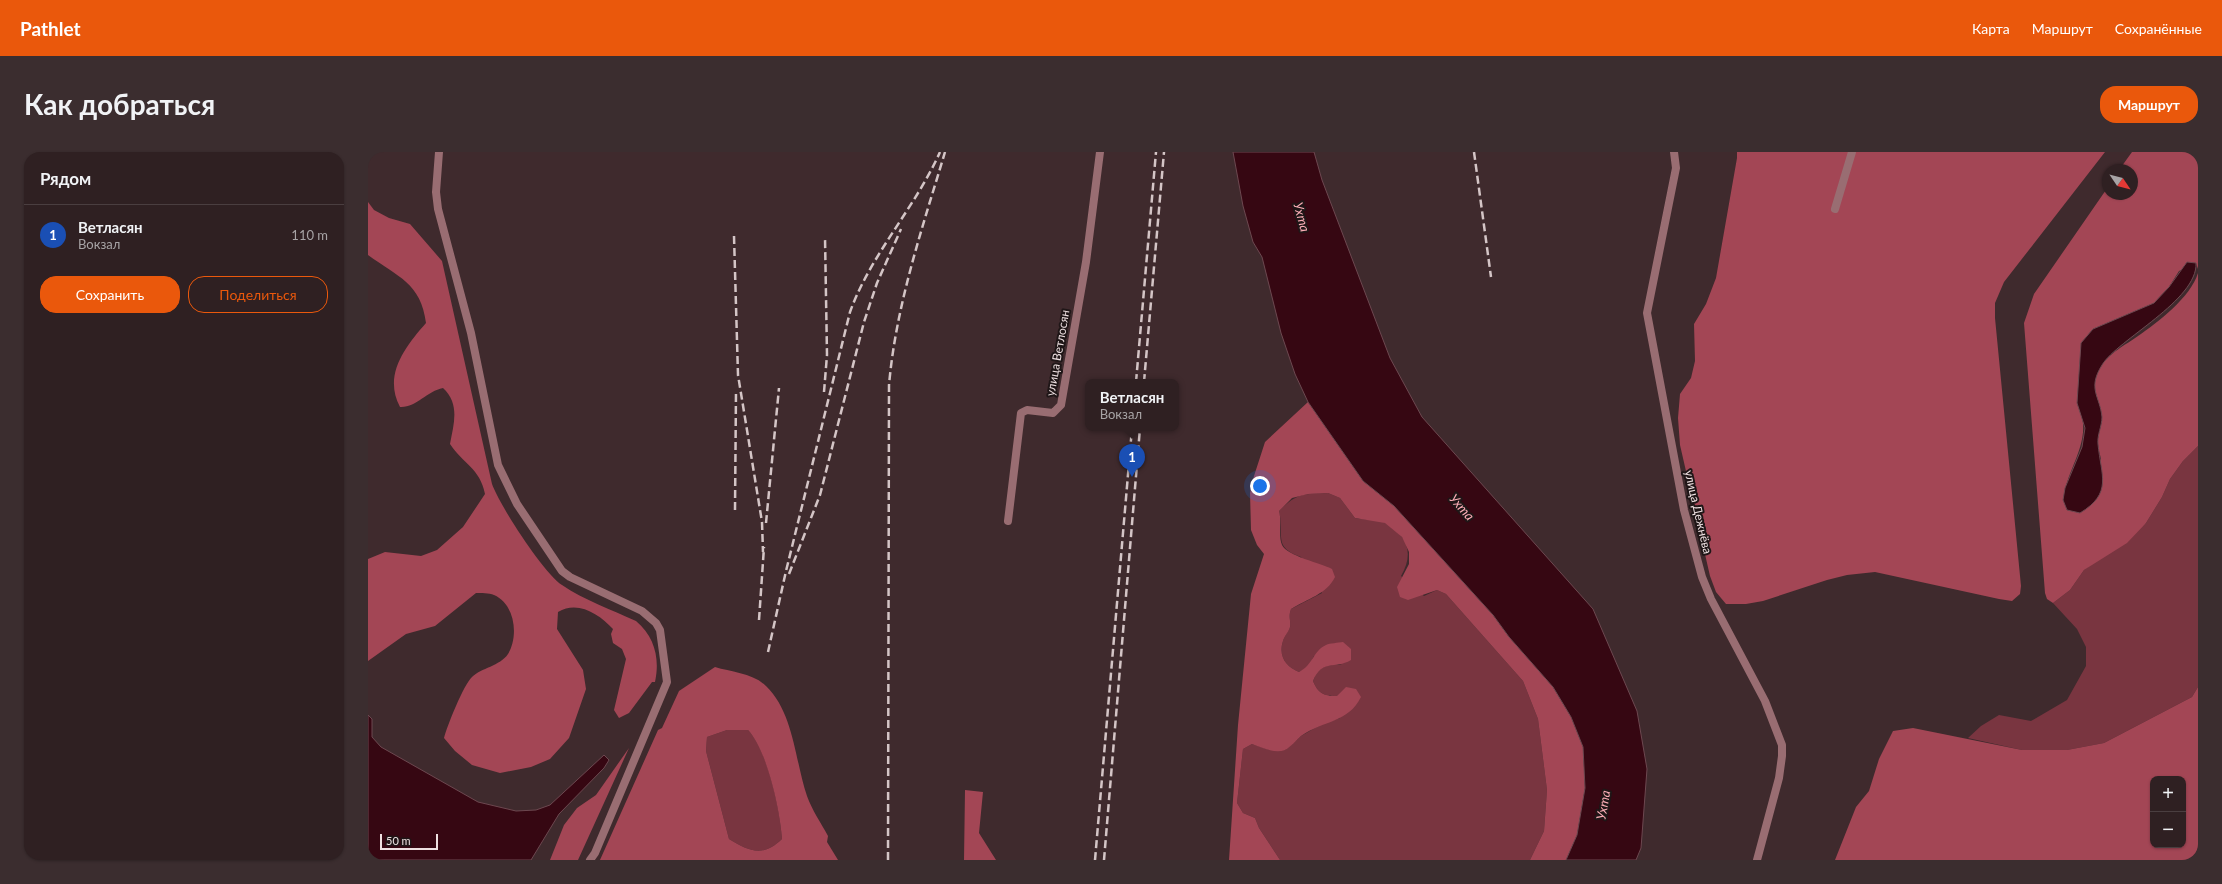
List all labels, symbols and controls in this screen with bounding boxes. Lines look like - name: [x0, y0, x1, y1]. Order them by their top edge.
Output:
- text: Pathlet: [20, 17, 81, 40]
- text: Карта: [1972, 20, 2010, 37]
- text: Маршрут: [2032, 20, 2093, 37]
- text: Сохранённые: [2115, 20, 2202, 37]
- button: Маршрут: [2100, 86, 2198, 123]
- text: Как добраться: [24, 87, 215, 121]
- north arrow: [2102, 164, 2138, 200]
- text: Рядом: [40, 168, 91, 189]
- water label: Ухта: [1290, 200, 1314, 234]
- text: Ветласян: [78, 218, 143, 236]
- text: 1: [49, 227, 57, 243]
- text: 110 m: [291, 227, 328, 243]
- text: Вокзал: [78, 236, 120, 252]
- button: Сохранить: [40, 276, 180, 313]
- button: Поделиться: [188, 276, 328, 313]
- street label: улица Ветлосян: [1043, 309, 1072, 397]
- popup: [1085, 379, 1179, 431]
- text: Ветласян: [1100, 388, 1164, 406]
- text: Вокзал: [1100, 406, 1142, 422]
- pin: 1: [1119, 444, 1145, 477]
- street label: улица Дежнёва: [1682, 468, 1715, 555]
- your location: [1250, 476, 1270, 496]
- water label: Ухта: [1446, 490, 1478, 524]
- map controls: [2150, 776, 2186, 848]
- button: +: [2150, 776, 2186, 812]
- water label: Ухта: [1593, 789, 1614, 821]
- button: −: [2150, 812, 2186, 848]
- scale bar: [380, 832, 438, 851]
- text: 50 m: [386, 834, 411, 847]

